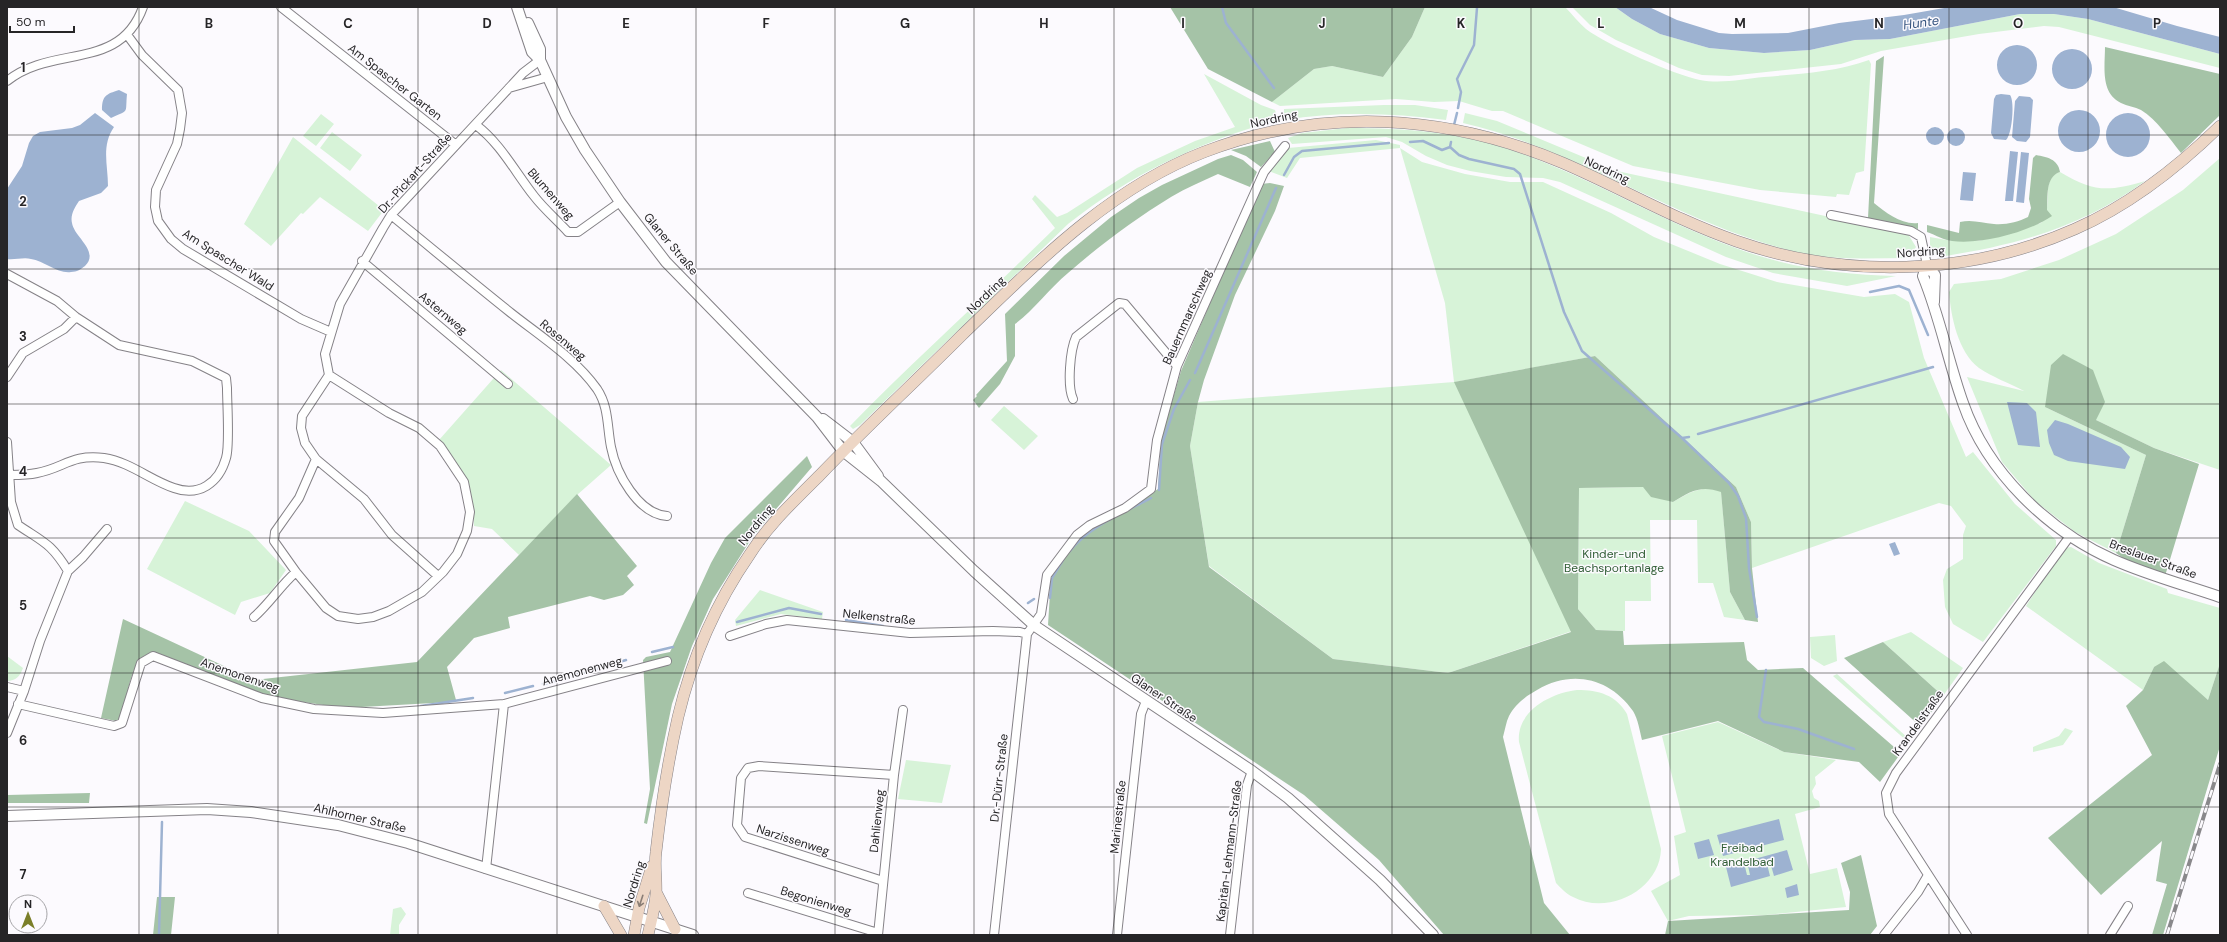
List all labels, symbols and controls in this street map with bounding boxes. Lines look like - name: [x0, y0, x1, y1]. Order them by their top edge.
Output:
- scale bar: [10, 8, 74, 34]
- water label: Hunte: [1902, 12, 1940, 33]
- text: 50 m: [16, 14, 45, 30]
- text: B: [205, 15, 213, 32]
- text: C: [343, 15, 353, 32]
- text: D: [482, 15, 492, 32]
- text: E: [622, 15, 630, 32]
- text: F: [762, 15, 770, 32]
- text: G: [900, 15, 910, 32]
- text: H: [1039, 15, 1049, 32]
- text: I: [1181, 15, 1185, 32]
- text: J: [1318, 15, 1326, 32]
- text: K: [1457, 15, 1466, 32]
- text: L: [1597, 15, 1605, 32]
- text: M: [1734, 15, 1746, 32]
- text: N: [1874, 15, 1884, 32]
- text: O: [2013, 15, 2023, 32]
- text: P: [2153, 15, 2161, 32]
- street label: Am Spascher Garten: [345, 40, 445, 124]
- text: 1: [21, 59, 25, 76]
- street label: Nordring: [1249, 106, 1299, 132]
- street label: Dr.-Pickart-Straße: [375, 129, 456, 217]
- street label: Nordring: [1582, 153, 1632, 188]
- street label: Blumenweg: [524, 165, 578, 223]
- text: 2: [19, 193, 27, 210]
- street label: Glaner Straße: [640, 209, 702, 279]
- street label: Am Spascher Wald: [179, 225, 277, 295]
- street label: Nordring: [1896, 242, 1946, 262]
- street label: Bauernmarschweg: [1159, 267, 1215, 367]
- street label: Nordring: [963, 272, 1009, 317]
- street label: Asternweg: [415, 288, 471, 338]
- street label: Rosenweg: [536, 316, 590, 364]
- text: 3: [19, 328, 27, 345]
- text: 4: [19, 463, 27, 480]
- street label: Nordring: [735, 501, 778, 549]
- street label: Breslauer Straße: [2107, 536, 2199, 582]
- park label: Kinder-und Beachsportanlage: [1564, 546, 1664, 576]
- text: 5: [19, 597, 27, 614]
- street label: Nelkenstraße: [842, 605, 916, 629]
- street label: Anemonenweg: [540, 653, 624, 689]
- street label: Anemonenweg: [198, 654, 282, 696]
- street label: Glaner Straße: [1128, 670, 1200, 726]
- street label: Krandelstraße: [1889, 687, 1947, 759]
- text: 6: [19, 732, 27, 749]
- street label: Dr.-Dürr-Straße: [986, 733, 1012, 823]
- street label: Marinestraße: [1106, 779, 1130, 854]
- street label: Kapitän-Lehmann-Straße: [1212, 779, 1246, 923]
- street label: Dahlienweg: [866, 788, 888, 853]
- street label: Ahlhorner Straße: [312, 800, 408, 836]
- street label: Narzissenweg: [754, 821, 832, 859]
- park label: Freibad Krandelbad: [1710, 840, 1774, 870]
- street label: Nordring: [619, 858, 649, 909]
- text: 7: [20, 866, 27, 883]
- street label: Begonienweg: [779, 883, 854, 919]
- north arrow: [8, 894, 48, 934]
- one-way arrow: [637, 894, 644, 907]
- text: N: [24, 897, 32, 911]

